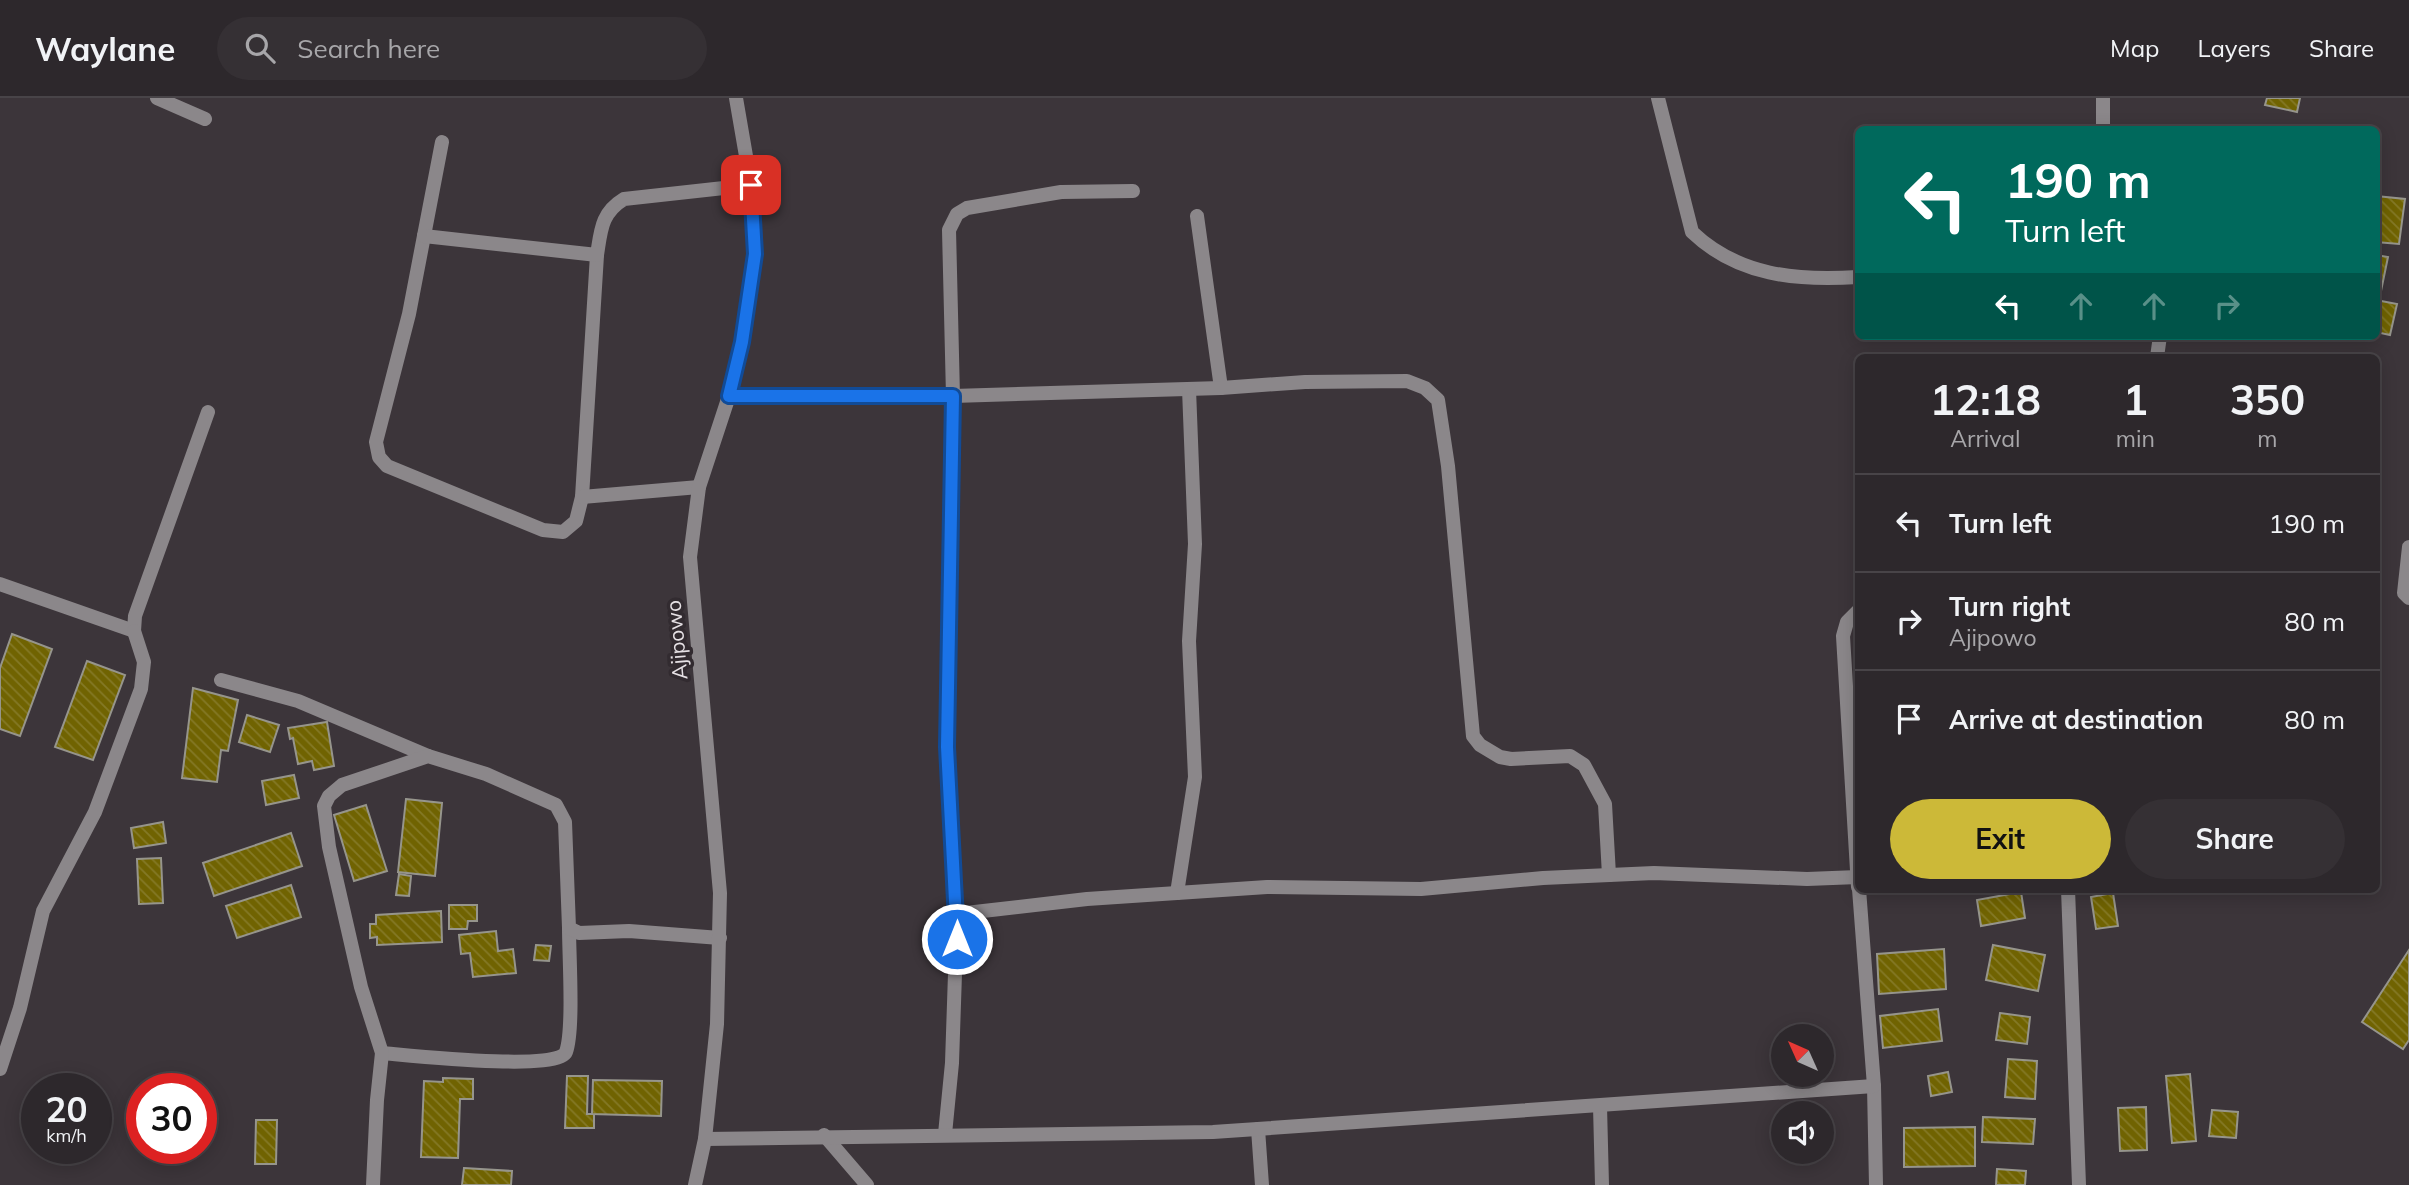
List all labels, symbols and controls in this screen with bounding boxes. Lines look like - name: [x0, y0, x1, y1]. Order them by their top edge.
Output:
- search box: [217, 17, 707, 80]
- text: Waylane: [35, 28, 175, 69]
- icon: search: [241, 29, 279, 67]
- text: Search here: [297, 32, 440, 65]
- text: Map: [2110, 33, 2159, 63]
- text: Layers: [2197, 33, 2271, 63]
- text: Share: [2309, 33, 2374, 63]
- text: 190 m: [2005, 149, 2151, 210]
- icon: left: [1890, 154, 1981, 245]
- pin: [721, 155, 781, 215]
- icon: arrive: [732, 166, 770, 204]
- text: Turn left: [2005, 210, 2125, 250]
- icon: left: [1989, 287, 2027, 325]
- icon: ahead: [2062, 287, 2100, 325]
- icon: ahead: [2135, 287, 2173, 325]
- icon: right: [2208, 287, 2246, 325]
- text: 12:18: [1930, 373, 2041, 426]
- text: 1: [2123, 373, 2148, 426]
- text: 350: [2230, 373, 2305, 426]
- text: Arrival: [1950, 424, 2021, 453]
- text: min: [2116, 424, 2155, 453]
- text: m: [2257, 424, 2278, 453]
- icon: left: [1890, 504, 1928, 542]
- text: Turn left: [1949, 507, 2051, 540]
- text: 190 m: [2269, 507, 2345, 540]
- text: Turn right: [1949, 590, 2070, 623]
- street label: Ajipowo: [660, 599, 692, 681]
- icon: right: [1890, 602, 1928, 640]
- text: 80 m: [2284, 605, 2345, 638]
- text: Ajipowo: [1949, 623, 2037, 652]
- icon: arrive: [1890, 700, 1928, 738]
- text: Arrive at destination: [1949, 703, 2204, 736]
- text: 80 m: [2284, 703, 2345, 736]
- button: Exit: [1890, 799, 2111, 879]
- button: Share: [2125, 799, 2345, 879]
- position arrow: [920, 902, 994, 976]
- north arrow: [1771, 1024, 1834, 1087]
- map controls: [1771, 1024, 1834, 1164]
- speed limit sign: 30: [126, 1073, 217, 1164]
- text: 20: [45, 1087, 88, 1131]
- button: sound: [1771, 1101, 1834, 1164]
- text: km/h: [46, 1124, 87, 1147]

